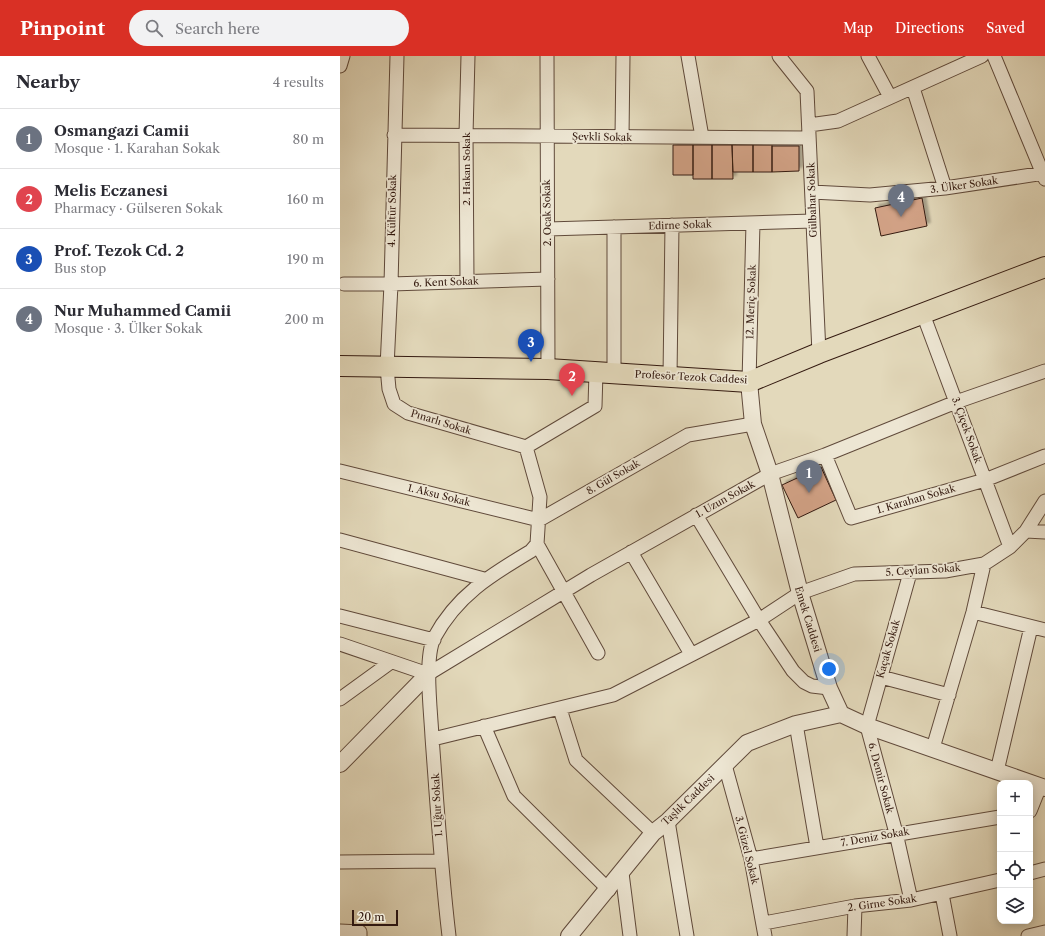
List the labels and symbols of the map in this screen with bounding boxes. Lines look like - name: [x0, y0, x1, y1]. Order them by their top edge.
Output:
- street label: Şevkli Sokak: [572, 130, 633, 144]
- street label: 2. Hakan Sokak: [460, 131, 473, 206]
- street label: Gülbahar Sokak: [804, 161, 820, 238]
- street label: 4. Kültür Sokak: [385, 173, 399, 247]
- street label: 3. Ülker Sokak: [929, 174, 1000, 196]
- street label: 2. Ocak Sokak: [540, 178, 554, 247]
- pin: 4: [888, 184, 914, 217]
- street label: Edirne Sokak: [648, 217, 713, 233]
- street label: 12. Meriç Sokak: [743, 263, 759, 340]
- street label: 6. Kent Sokak: [413, 274, 480, 290]
- pin: 3: [518, 329, 544, 362]
- pin: 2: [559, 363, 585, 396]
- street label: Profesör Tezok Caddesi: [634, 368, 748, 386]
- street label: 3. Çiçek Sokak: [949, 395, 985, 466]
- street label: Pınarlı Sokak: [409, 407, 474, 438]
- street label: 8. Gül Sokak: [584, 456, 643, 498]
- pin: 1: [796, 460, 822, 493]
- street label: 1. Uzun Sokak: [693, 477, 758, 521]
- street label: 1. Aksu Sokak: [406, 481, 473, 509]
- street label: 1. Karahan Sokak: [875, 481, 958, 516]
- street label: 5. Ceylan Sokak: [885, 561, 962, 579]
- street label: Emek Caddesi: [792, 584, 824, 654]
- street label: Kaçak Sokak: [873, 617, 903, 680]
- your location: [819, 659, 839, 679]
- street label: 6. Demir Sokak: [865, 741, 897, 816]
- street label: Taşlık Caddesi: [659, 771, 717, 829]
- street label: 1. Uğur Sokak: [429, 772, 445, 837]
- street label: 3. Güzel Sokak: [732, 814, 762, 887]
- street label: 7. Deniz Sokak: [840, 824, 911, 849]
- street label: 2. Girne Sokak: [847, 892, 919, 914]
- scale bar: [352, 908, 398, 927]

